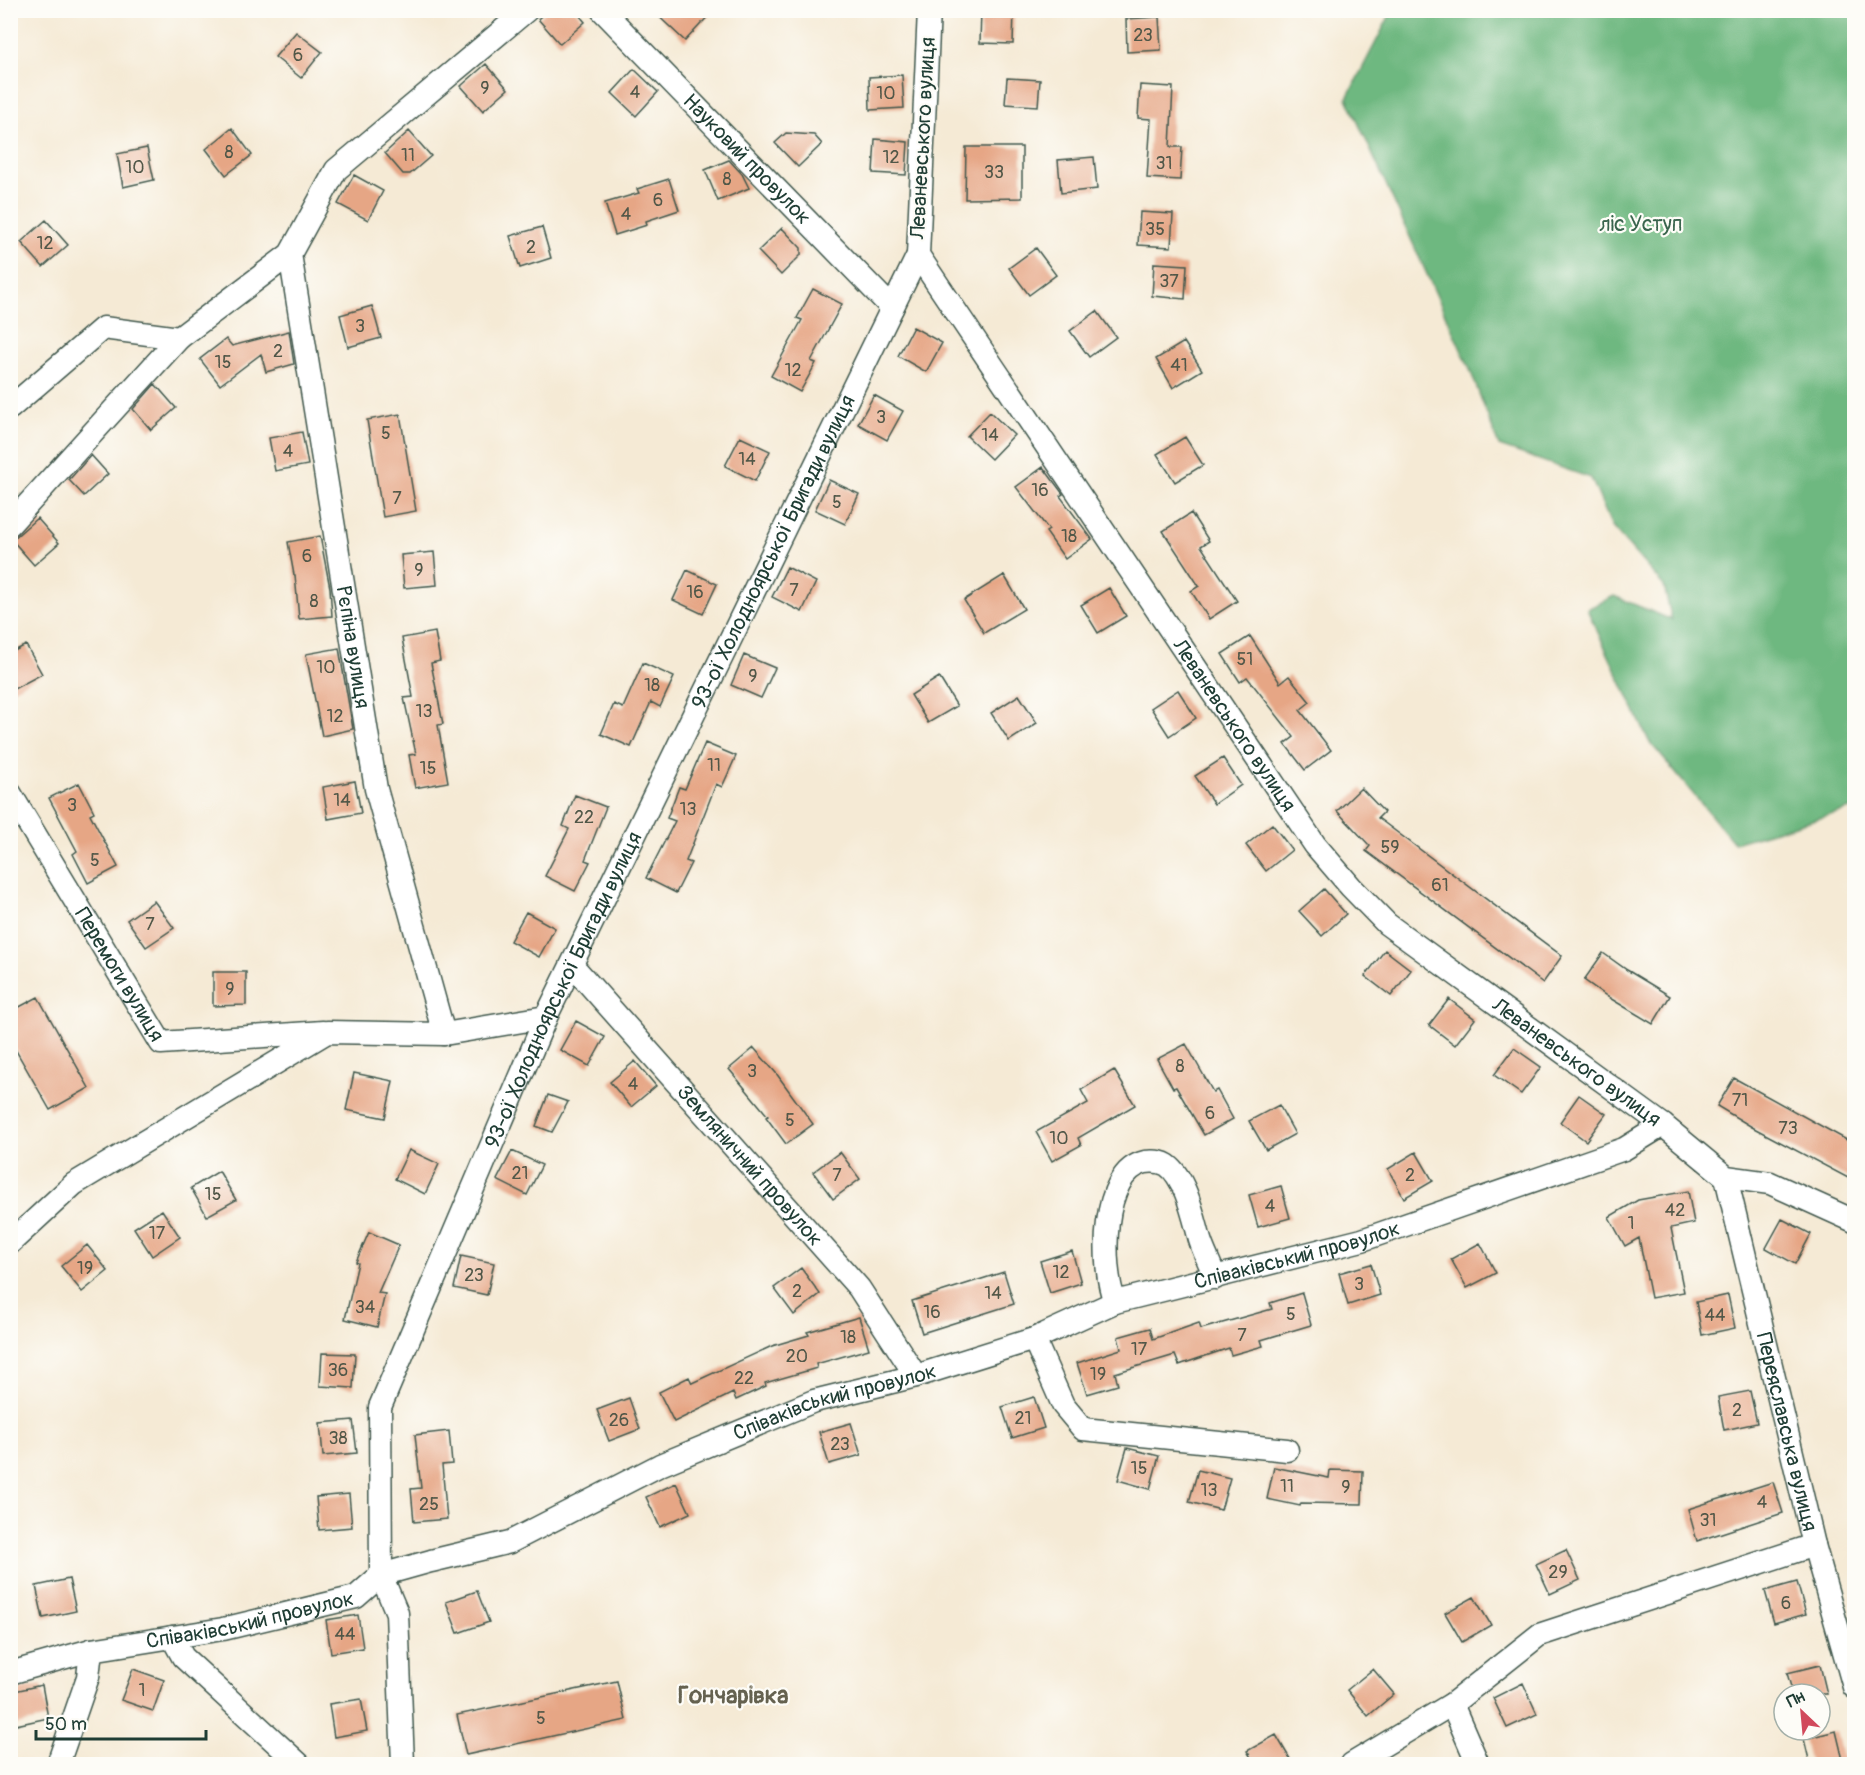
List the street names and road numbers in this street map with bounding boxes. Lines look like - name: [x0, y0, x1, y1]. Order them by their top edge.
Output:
- street label: Леваневського вулиця: [904, 36, 942, 241]
- street label: Науковий провулок: [677, 88, 817, 231]
- street label: 93-ої Холодноярської Бригади вулиця: [686, 391, 860, 713]
- street label: Рєпіна вулиця: [330, 584, 376, 710]
- street label: Леваневського вулиця: [1166, 633, 1302, 817]
- street label: 93-ої Холодноярської Бригади вулиця: [478, 827, 648, 1152]
- street label: Перемоги вулиця: [69, 902, 171, 1047]
- street label: Леваневського вулиця: [1486, 991, 1667, 1133]
- street label: Земляничний провулок: [671, 1079, 829, 1252]
- street label: Співаківський провулок: [1191, 1214, 1404, 1295]
- street label: Переяславська вулиця: [1750, 1330, 1824, 1534]
- street label: Співаківський провулок: [729, 1357, 940, 1447]
- street label: Співаківський провулок: [144, 1584, 357, 1655]

